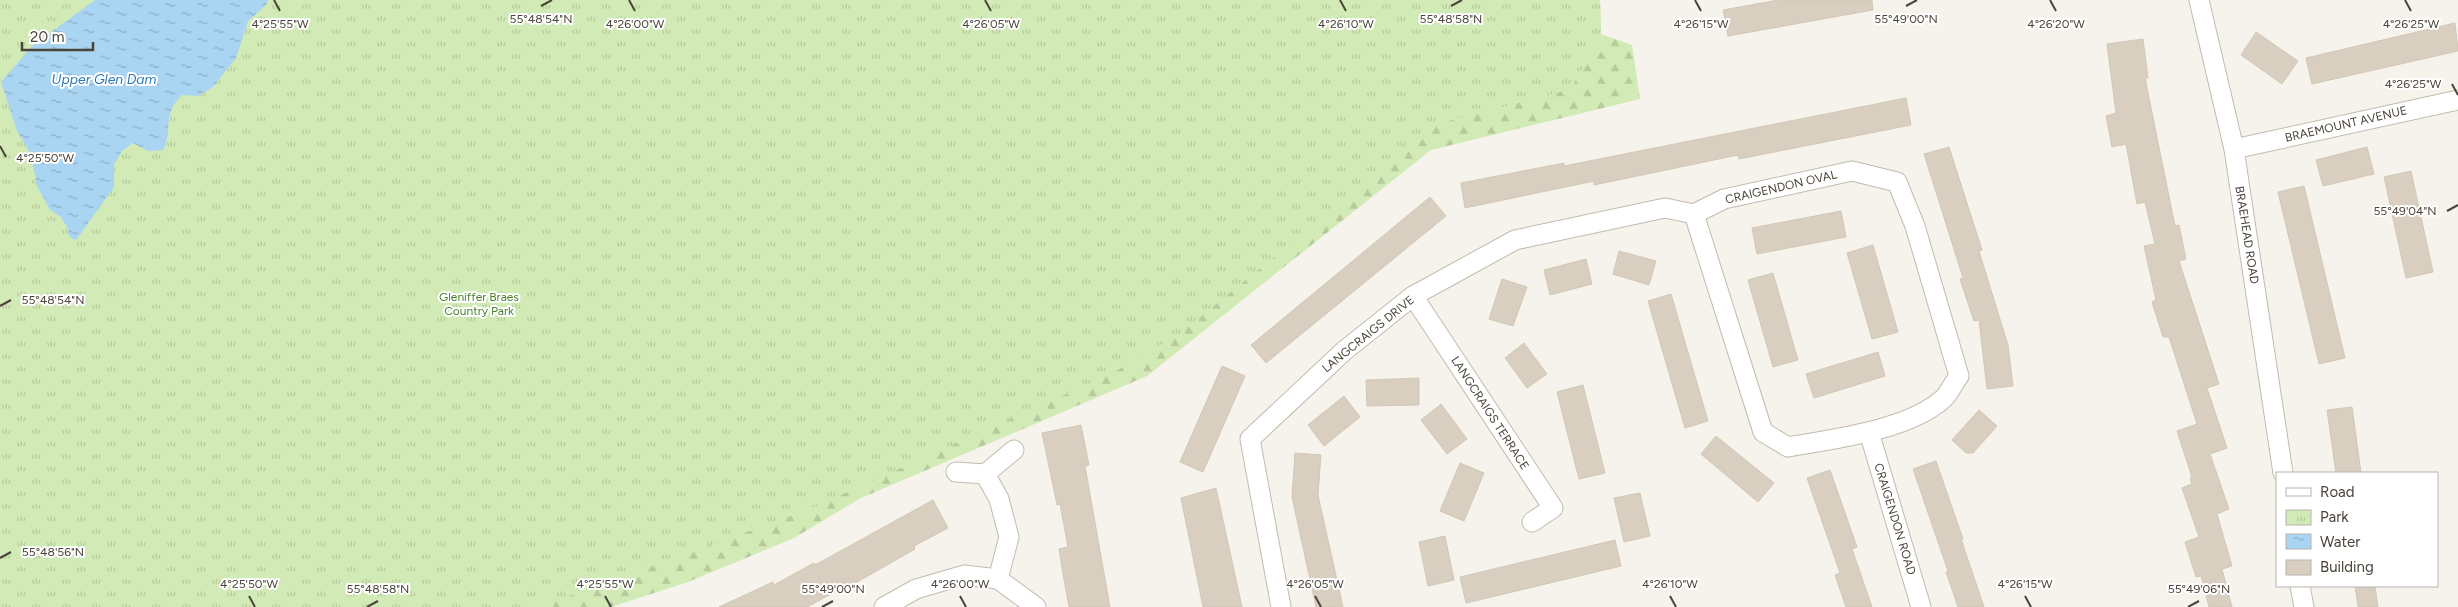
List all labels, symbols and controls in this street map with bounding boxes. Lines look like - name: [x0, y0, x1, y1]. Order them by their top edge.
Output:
- text: 55°48'54"N: [510, 12, 572, 26]
- text: 55°48'58"N: [1420, 12, 1482, 26]
- text: 55°49'00"N: [1874, 12, 1938, 26]
- text: 4°25'55"W: [251, 17, 309, 31]
- text: 4°26'00"W: [606, 17, 665, 31]
- text: 4°26'05"W: [962, 17, 1020, 31]
- text: 4°26'10"W: [1318, 17, 1374, 31]
- text: 4°26'15"W: [1674, 17, 1729, 31]
- text: 4°26'20"W: [2027, 17, 2085, 31]
- text: 4°26'25"W: [2383, 17, 2440, 31]
- scale bar: [22, 20, 94, 52]
- text: 20 m: [30, 28, 64, 46]
- water label: Upper Glen Dam: [52, 71, 156, 88]
- text: 4°26'25"W: [2385, 77, 2442, 91]
- street label: BRAEMOUNT AVENUE: [2284, 103, 2408, 145]
- text: 4°25'50"W: [16, 151, 74, 165]
- street label: CRAIGENDON OVAL: [1724, 167, 1839, 207]
- street label: BRAEHEAD ROAD: [2232, 185, 2262, 285]
- text: 55°49'04"N: [2373, 204, 2437, 218]
- park label: Gleniffer Braes Country Park: [439, 290, 519, 318]
- text: 55°48'54"N: [22, 293, 84, 307]
- street label: LANGCRAIGS DRIVE: [1319, 293, 1417, 375]
- street label: LANGCRAIGS TERRACE: [1448, 354, 1532, 472]
- street label: CRAIGENDON ROAD: [1871, 461, 1919, 577]
- legend: [2276, 472, 2438, 587]
- text: Road: [2320, 483, 2355, 501]
- text: Park: [2320, 508, 2349, 526]
- text: Water: [2320, 533, 2360, 551]
- text: 55°48'56"N: [22, 545, 84, 559]
- text: Building: [2320, 558, 2374, 576]
- text: 4°25'50"W: [220, 577, 278, 591]
- text: 4°25'55"W: [576, 577, 634, 591]
- text: 4°26'00"W: [931, 577, 990, 591]
- text: 4°26'05"W: [1286, 577, 1344, 591]
- text: 4°26'10"W: [1642, 577, 1698, 591]
- text: 4°26'15"W: [1998, 577, 2053, 591]
- text: 55°48'58"N: [347, 582, 409, 596]
- text: 55°49'00"N: [801, 582, 865, 596]
- text: 55°49'06"N: [2168, 582, 2230, 596]

